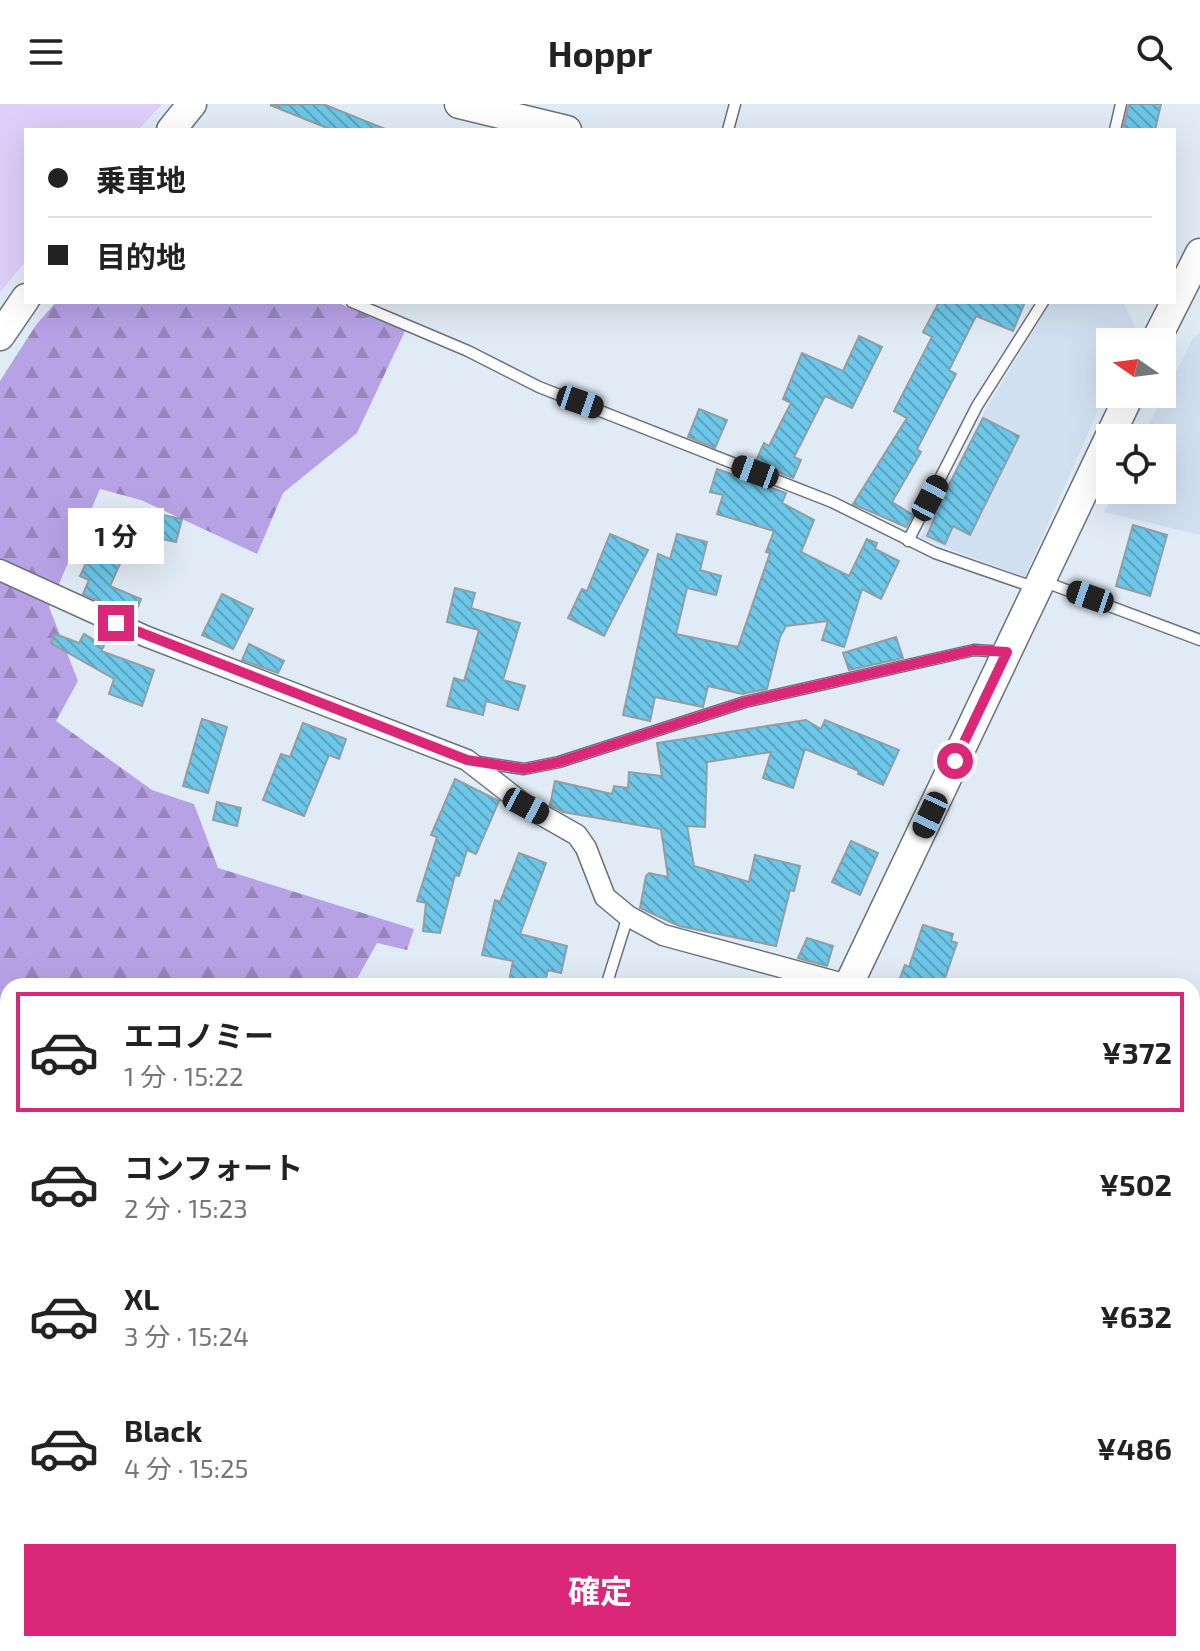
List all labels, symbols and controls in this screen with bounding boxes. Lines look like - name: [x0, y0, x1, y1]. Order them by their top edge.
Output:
- icon: menu: [24, 30, 68, 74]
- icon: search: [1132, 30, 1176, 74]
- text: Hoppr: [548, 31, 652, 74]
- text: 乗車地: [96, 161, 186, 197]
- text: 目的地: [96, 238, 186, 274]
- north arrow: [1096, 328, 1176, 408]
- map controls: [1096, 328, 1176, 504]
- car: [553, 383, 607, 421]
- button: locate: [1096, 424, 1176, 504]
- car: [728, 453, 782, 491]
- car: [908, 471, 952, 525]
- callout: 1 分: [68, 507, 164, 563]
- text: 1 分: [95, 520, 137, 551]
- car: [1063, 578, 1117, 616]
- route end: [98, 605, 134, 641]
- route start: [937, 743, 973, 779]
- car: [499, 784, 553, 828]
- car: [909, 788, 951, 842]
- icon: car: [28, 1016, 100, 1088]
- text: エコノミー: [124, 1017, 274, 1053]
- text: ¥372: [1102, 1034, 1172, 1070]
- text: 1 分 · 15:22: [124, 1060, 244, 1091]
- icon: car: [28, 1148, 100, 1220]
- text: コンフォート: [124, 1149, 303, 1185]
- text: ¥502: [1099, 1166, 1172, 1202]
- text: 2 分 · 15:23: [124, 1192, 248, 1223]
- icon: car: [28, 1280, 100, 1352]
- text: XL: [124, 1280, 159, 1316]
- text: ¥632: [1100, 1298, 1172, 1334]
- text: 3 分 · 15:24: [124, 1320, 249, 1351]
- icon: car: [28, 1412, 100, 1484]
- text: Black: [124, 1412, 202, 1448]
- text: ¥486: [1097, 1430, 1172, 1466]
- text: 4 分 · 15:25: [124, 1452, 249, 1483]
- button: 確定: [24, 1544, 1176, 1636]

